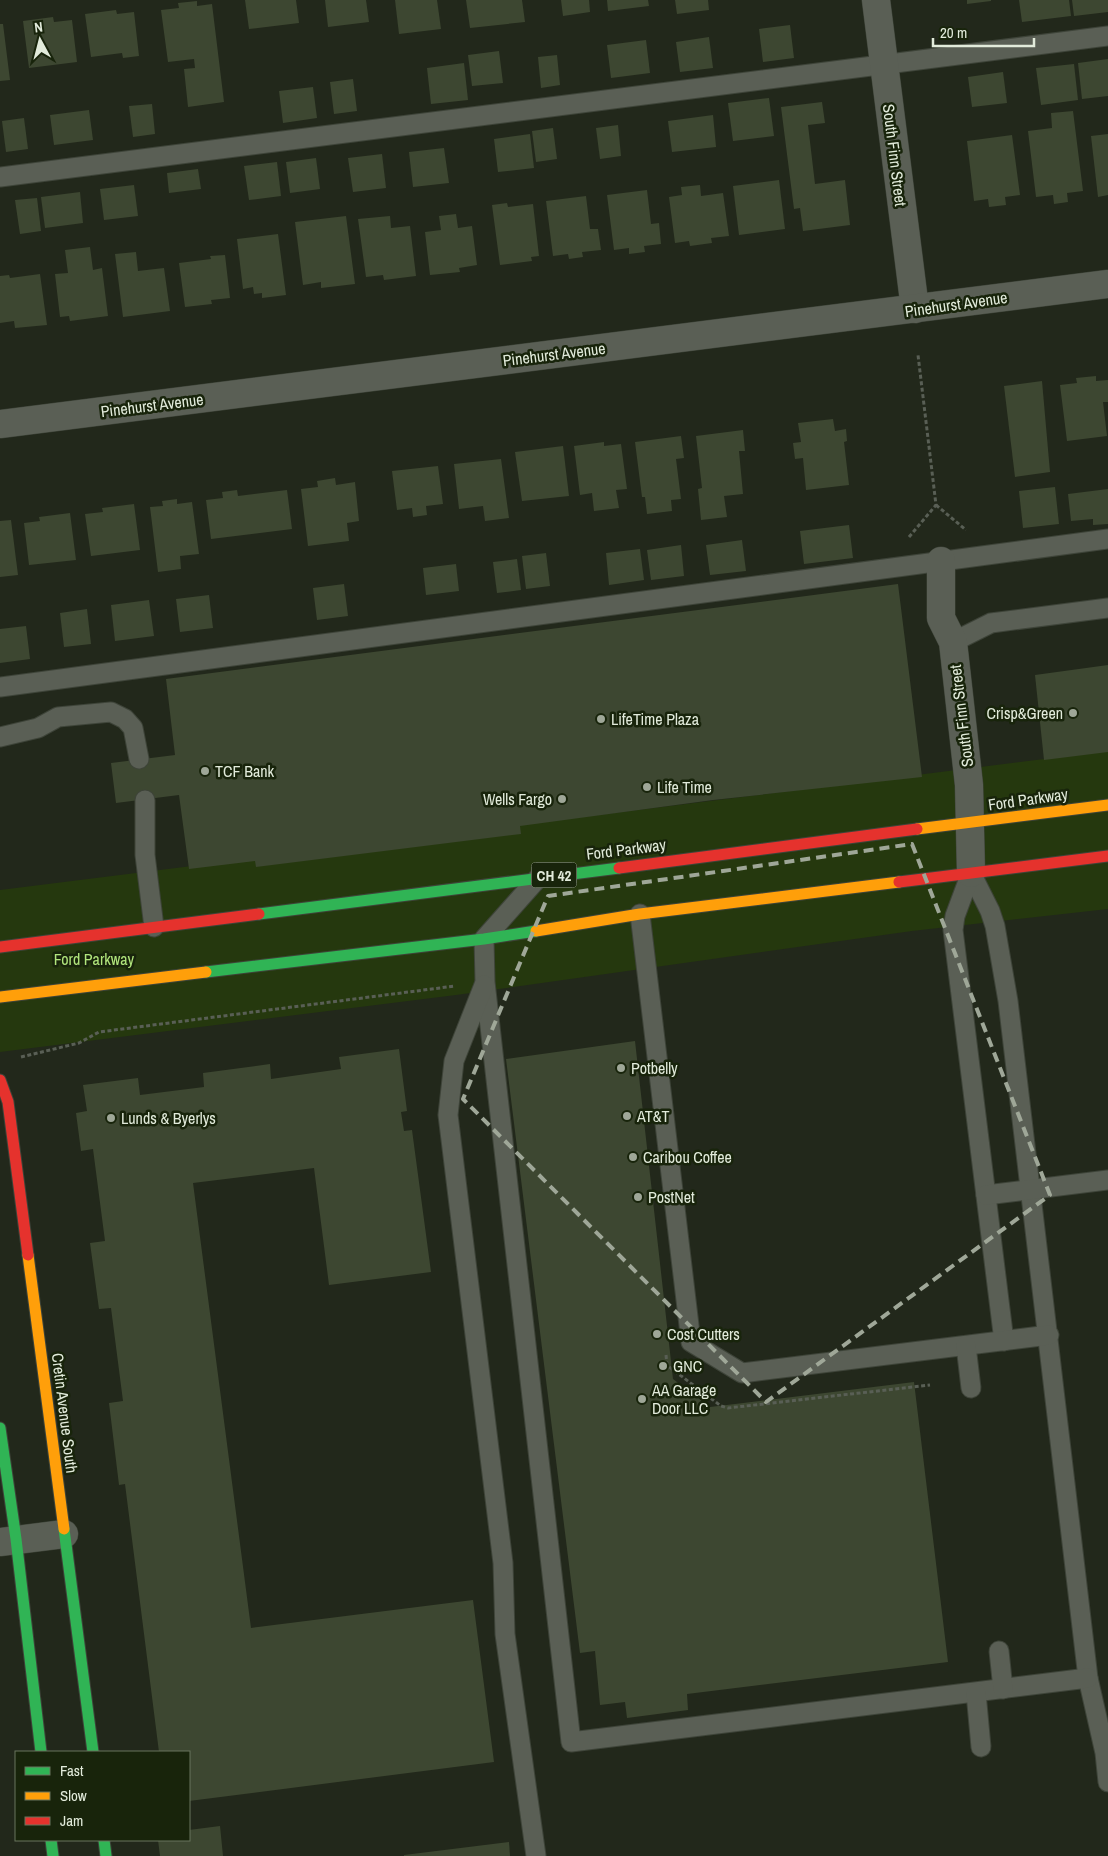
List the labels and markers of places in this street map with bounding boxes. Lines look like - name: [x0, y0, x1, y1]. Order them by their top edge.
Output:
- place label: Crisp&Green: [986, 702, 1063, 724]
- marker: Crisp&Green: [1067, 707, 1079, 719]
- place label: LifeTime Plaza: [611, 708, 700, 730]
- marker: LifeTime Plaza: [595, 713, 607, 725]
- place label: TCF Bank: [215, 760, 274, 782]
- marker: TCF Bank: [199, 765, 211, 777]
- place label: Life Time: [657, 776, 712, 798]
- marker: Life Time: [641, 781, 653, 793]
- place label: Wells Fargo: [483, 788, 552, 810]
- marker: Wells Fargo: [556, 793, 568, 805]
- place label: Potbelly: [631, 1057, 678, 1079]
- marker: Potbelly: [615, 1062, 627, 1074]
- place label: AT&T: [636, 1105, 670, 1127]
- place label: Lunds & Byerlys: [121, 1107, 216, 1129]
- marker: AT&T: [621, 1110, 633, 1122]
- marker: Lunds & Byerlys: [105, 1112, 117, 1124]
- place label: Caribou Coffee: [643, 1146, 732, 1168]
- marker: Caribou Coffee: [627, 1151, 639, 1163]
- place label: PostNet: [648, 1186, 695, 1208]
- marker: PostNet: [632, 1191, 644, 1203]
- place label: Cost Cutters: [667, 1323, 740, 1345]
- marker: Cost Cutters: [651, 1328, 663, 1340]
- place label: GNC: [673, 1355, 702, 1377]
- marker: GNC: [657, 1360, 669, 1372]
- place label: AA Garage Door LLC: [651, 1379, 716, 1419]
- marker: AA Garage Door LLC: [636, 1393, 648, 1405]

